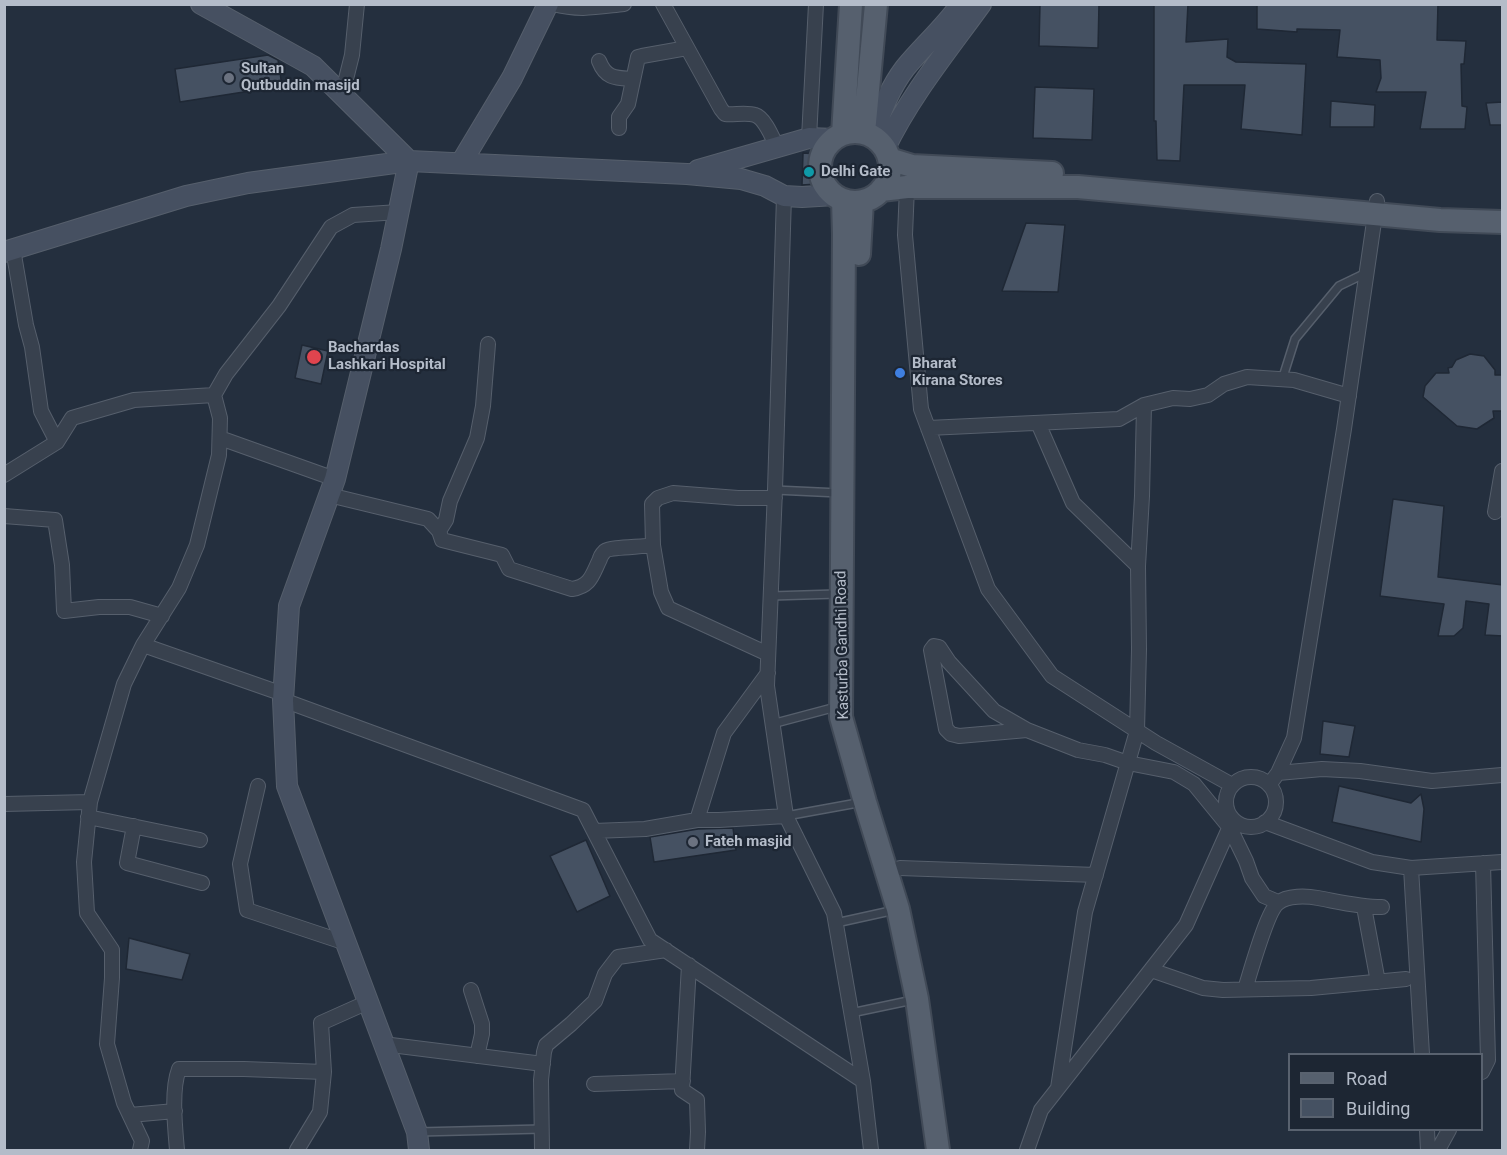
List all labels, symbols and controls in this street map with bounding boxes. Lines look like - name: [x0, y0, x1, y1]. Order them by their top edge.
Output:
- place label: Sultan Qutbuddin masijd: [241, 60, 360, 95]
- marker: Sultan Qutbuddin masijd: [222, 71, 236, 85]
- place label: Delhi Gate: [821, 163, 890, 181]
- marker: Delhi Gate: [802, 165, 816, 179]
- place label: Bachardas Lashkari Hospital: [328, 339, 446, 374]
- marker: Bachardas Lashkari Hospital: [305, 348, 323, 366]
- place label: Bharat Kirana Stores: [912, 355, 1003, 390]
- marker: Bharat Kirana Stores: [893, 366, 907, 380]
- street label: Kasturba Gandhi Road: [833, 570, 853, 720]
- place label: Fateh masjid: [705, 833, 791, 851]
- marker: Fateh masjid: [686, 835, 700, 849]
- legend: [1288, 1053, 1483, 1131]
- text: Road: [1346, 1068, 1387, 1089]
- text: Building: [1346, 1098, 1410, 1119]

